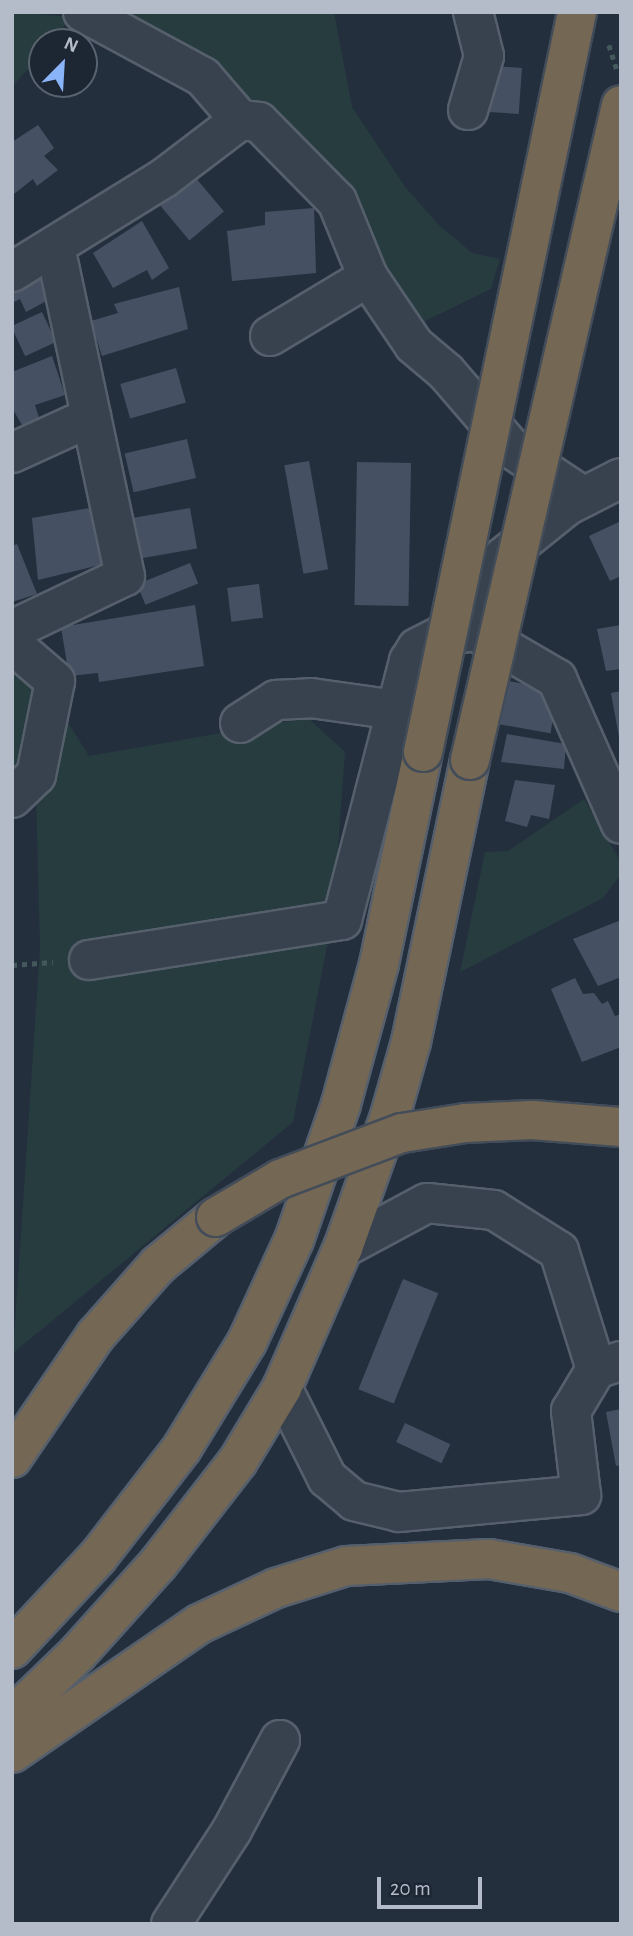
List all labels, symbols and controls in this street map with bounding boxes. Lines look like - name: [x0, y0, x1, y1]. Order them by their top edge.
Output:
- north arrow: [28, 28, 98, 98]
- text: N: [61, 34, 81, 57]
- scale bar: [381, 1862, 486, 1906]
- text: 20 m: [390, 1878, 431, 1899]

